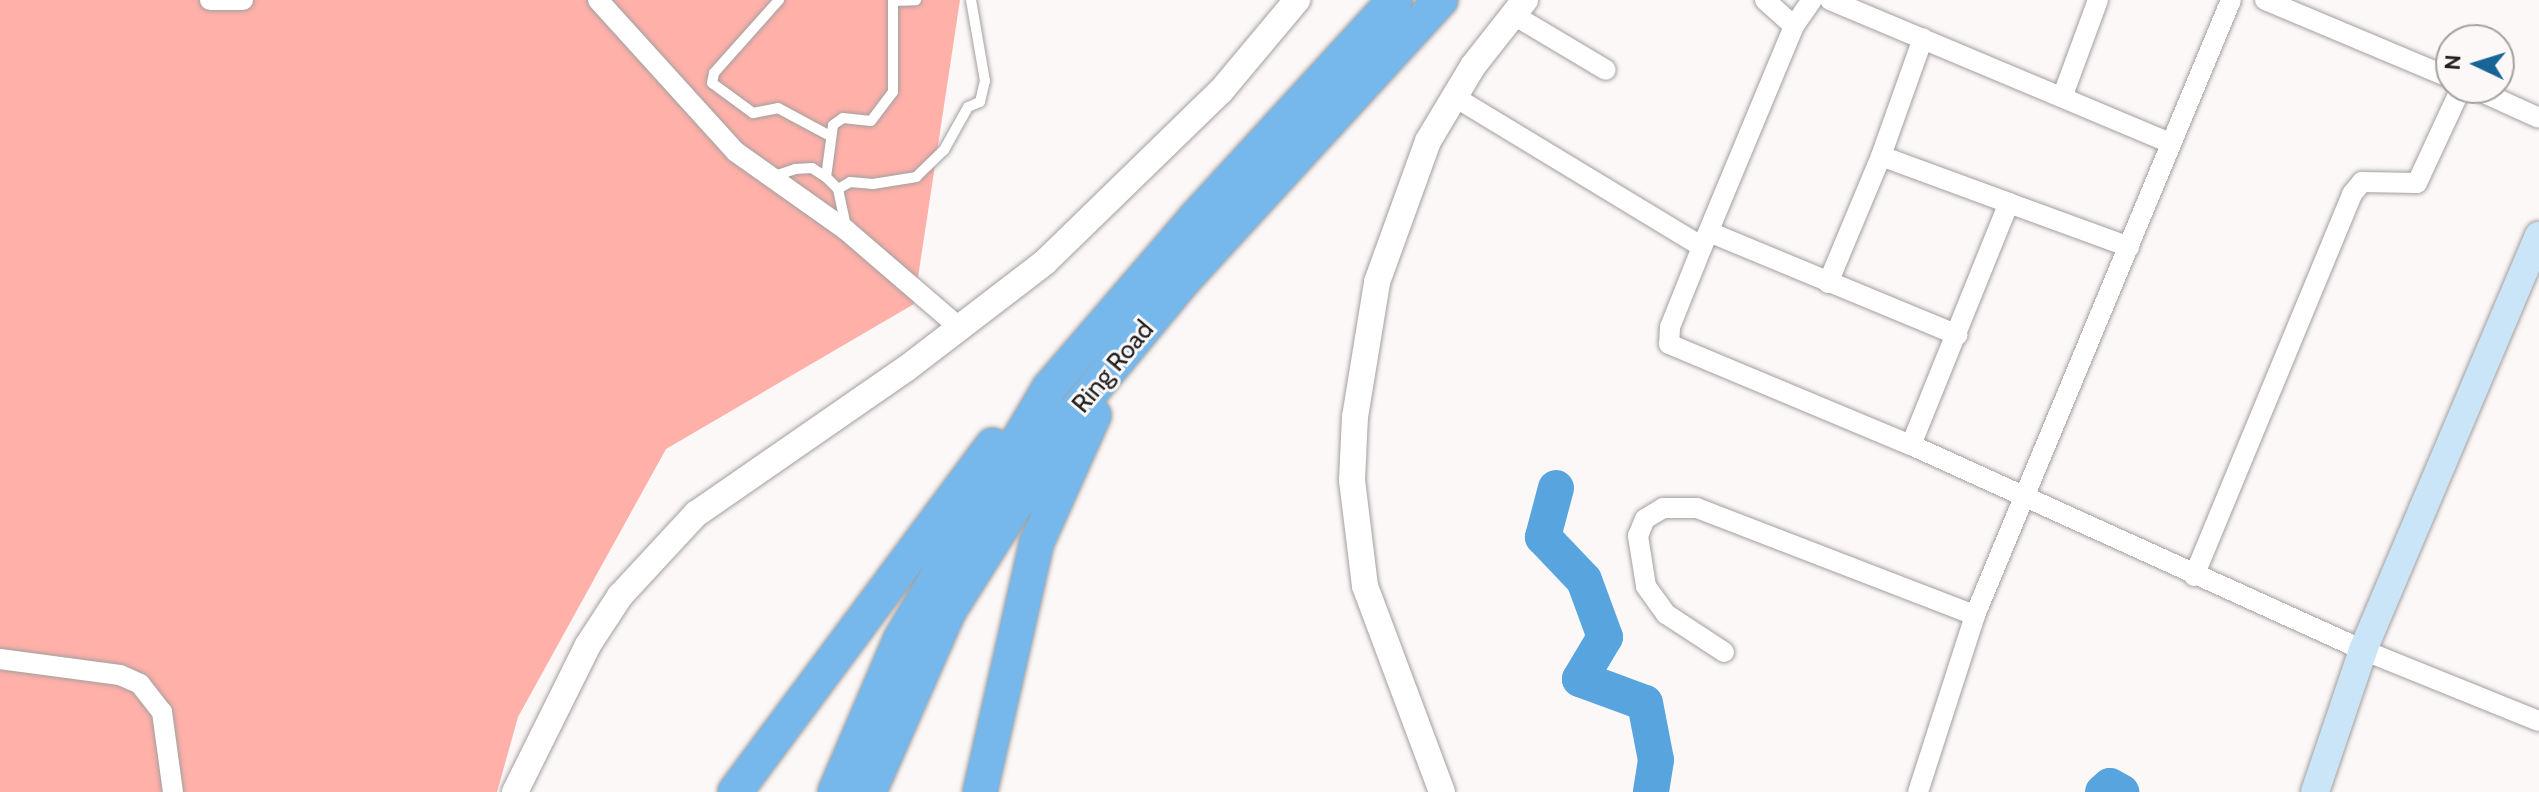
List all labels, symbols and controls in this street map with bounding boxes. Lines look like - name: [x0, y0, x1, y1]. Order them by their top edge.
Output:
- north arrow: [2435, 24, 2515, 104]
- text: N: [2439, 54, 2467, 71]
- street label: Ring Road: [1065, 315, 1161, 419]

